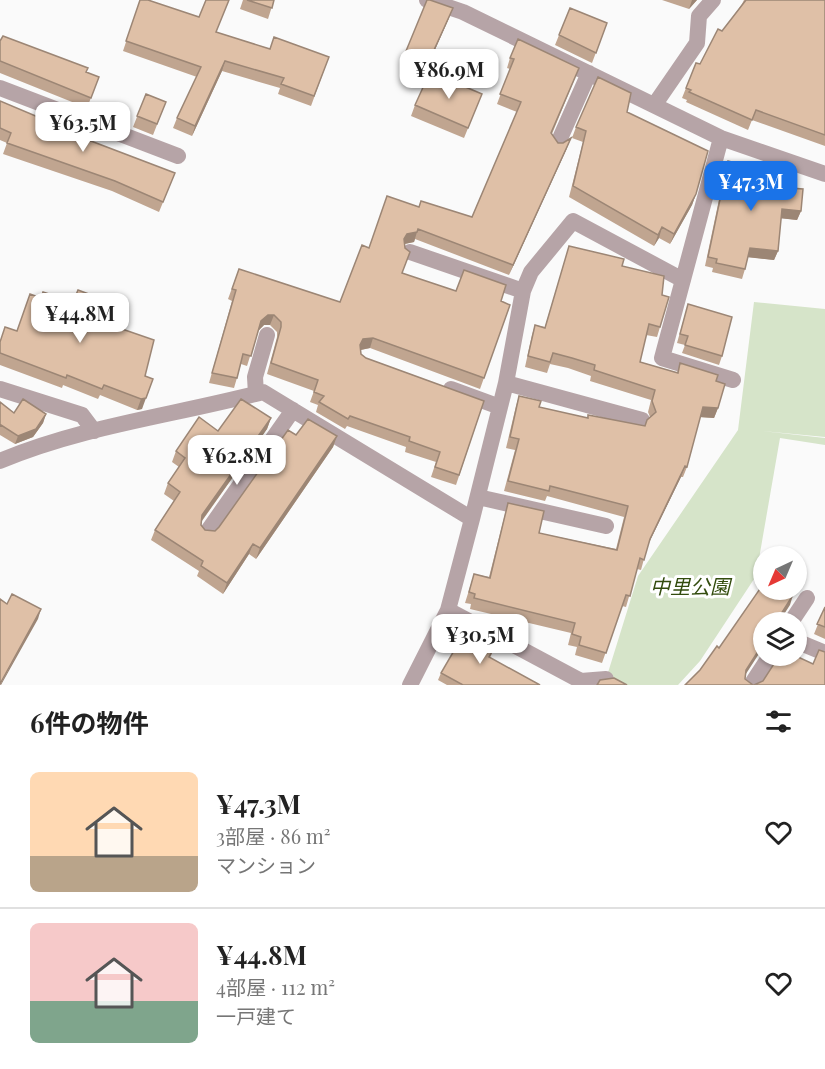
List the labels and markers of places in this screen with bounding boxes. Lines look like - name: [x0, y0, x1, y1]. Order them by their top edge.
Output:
- pin: ¥86.9M: [400, 49, 498, 100]
- pin: ¥63.5M: [34, 102, 132, 153]
- pin: ¥47.3M: [702, 161, 800, 212]
- pin: ¥44.8M: [31, 293, 129, 344]
- pin: ¥62.8M: [188, 435, 286, 486]
- pin: ¥30.5M: [431, 614, 529, 665]

